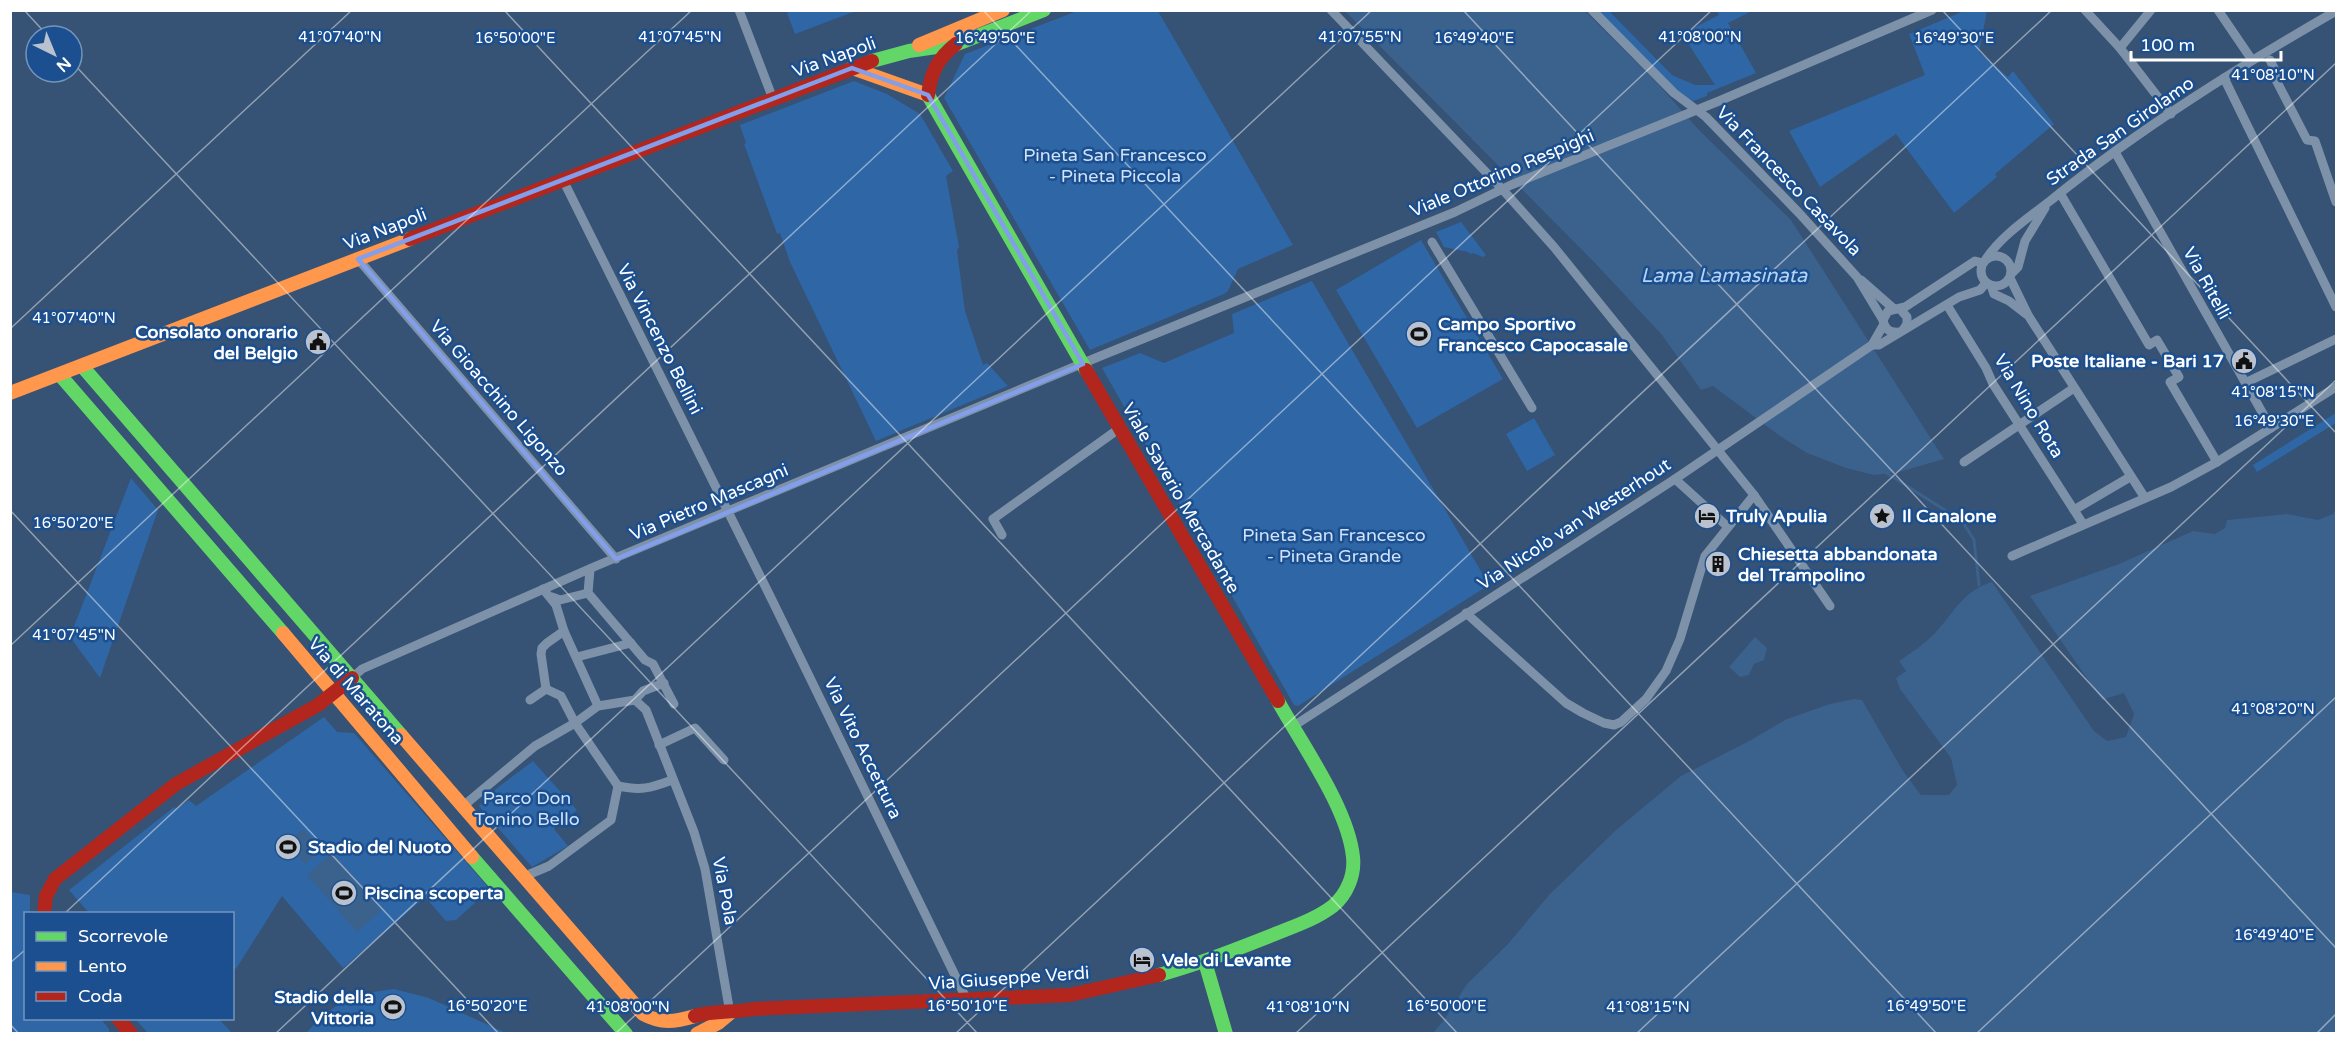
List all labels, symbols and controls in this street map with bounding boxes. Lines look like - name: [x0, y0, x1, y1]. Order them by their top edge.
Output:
- north arrow: [24, 24, 84, 84]
- scale bar: [2131, 24, 2281, 62]
- text: 41°07'40"N: [298, 28, 382, 46]
- text: 41°07'45"N: [638, 28, 722, 46]
- text: 41°07'55"N: [1318, 28, 1402, 46]
- text: 41°08'00"N: [1658, 28, 1742, 46]
- text: 16°50'00"E: [474, 29, 556, 47]
- text: 16°49'50"E: [955, 29, 1035, 47]
- text: 16°49'40"E: [1434, 29, 1514, 47]
- text: 16°49'30"E: [1914, 29, 1994, 47]
- street label: Via Napoli: [789, 32, 879, 82]
- text: 100 m: [2140, 34, 2195, 56]
- text: N: [52, 53, 75, 76]
- text: 41°08'10"N: [2231, 66, 2315, 84]
- street label: Strada San Girolamo: [2042, 72, 2198, 190]
- street label: Via Francesco Casavola: [1712, 102, 1866, 260]
- street label: Viale Ottorino Respighi: [1407, 124, 1597, 222]
- park label: Pineta San Francesco - Pineta Piccola: [1023, 144, 1207, 187]
- street label: Via Napoli: [340, 203, 430, 255]
- street label: Via Ritelli: [2178, 243, 2236, 323]
- street label: Via Vincenzo Bellini: [612, 260, 708, 418]
- water label: Lama Lamasinata: [1641, 264, 1808, 288]
- text: 41°07'40"N: [32, 309, 116, 327]
- place label: Campo Sportivo Francesco Capocasale: [1438, 313, 1628, 356]
- street label: Via Gioacchino Ligonzo: [425, 315, 573, 481]
- sports icon: Campo Sportivo Francesco Capocasale: [1404, 319, 1434, 349]
- place label: Consolato onorario del Belgio: [135, 321, 298, 364]
- public building icon: Consolato onorario del Belgio: [303, 327, 333, 357]
- public building icon: Poste Italiane - Bari 17: [2229, 346, 2259, 376]
- street label: Via Nino Rota: [1989, 350, 2069, 462]
- place label: Poste Italiane - Bari 17: [2031, 350, 2224, 372]
- text: 41°08'15"N: [2231, 383, 2315, 401]
- street label: Viale Saverio Mercadante: [1117, 399, 1245, 597]
- text: 16°49'30"E: [2234, 412, 2314, 430]
- street label: Via Nicolò van Westerhout: [1473, 453, 1675, 595]
- street label: Via Pietro Mascagni: [626, 459, 792, 545]
- hotel icon: Truly Apulia: [1692, 501, 1722, 531]
- place icon: Il Canalone: [1867, 501, 1897, 531]
- place label: Truly Apulia: [1725, 505, 1827, 527]
- place label: Il Canalone: [1902, 505, 1996, 527]
- text: 16°50'20"E: [32, 514, 114, 532]
- park label: Pineta San Francesco - Pineta Grande: [1242, 524, 1426, 567]
- place label: Chiesetta abbandonata del Trampolino: [1738, 543, 1938, 586]
- building icon: Chiesetta abbandonata del Trampolino: [1703, 549, 1733, 579]
- text: 41°07'45"N: [32, 626, 116, 644]
- street label: Via di Maratona: [303, 633, 409, 749]
- street label: Via Vito Accettura: [819, 674, 907, 822]
- text: 41°08'20"N: [2231, 700, 2315, 718]
- park label: Parco Don Tonino Bello: [474, 787, 580, 830]
- sports icon: Stadio del Nuoto: [273, 832, 303, 862]
- place label: Stadio del Nuoto: [308, 836, 452, 858]
- street label: Via Pola: [708, 855, 742, 927]
- sports icon: Piscina scoperta: [329, 878, 359, 908]
- place label: Piscina scoperta: [364, 882, 503, 904]
- legend: [24, 912, 234, 1020]
- text: Scorrevole: [78, 925, 168, 947]
- text: 16°49'40"E: [2234, 926, 2314, 944]
- hotel icon: Vele di Levante: [1127, 945, 1157, 975]
- place label: Vele di Levante: [1162, 949, 1291, 971]
- text: Lento: [78, 955, 127, 977]
- street label: Via Giuseppe Verdi: [928, 961, 1090, 995]
- text: Coda: [78, 985, 123, 1007]
- place label: Stadio della Vittoria: [274, 986, 374, 1029]
- sports icon: Stadio della Vittoria: [378, 992, 408, 1022]
- text: 16°50'20"E: [446, 997, 528, 1015]
- text: 16°50'10"E: [926, 997, 1008, 1015]
- text: 16°50'00"E: [1405, 997, 1487, 1015]
- text: 16°49'50"E: [1886, 997, 1966, 1015]
- text: 41°08'00"N: [586, 998, 670, 1016]
- text: 41°08'10"N: [1266, 998, 1350, 1016]
- text: 41°08'15"N: [1606, 998, 1690, 1016]

